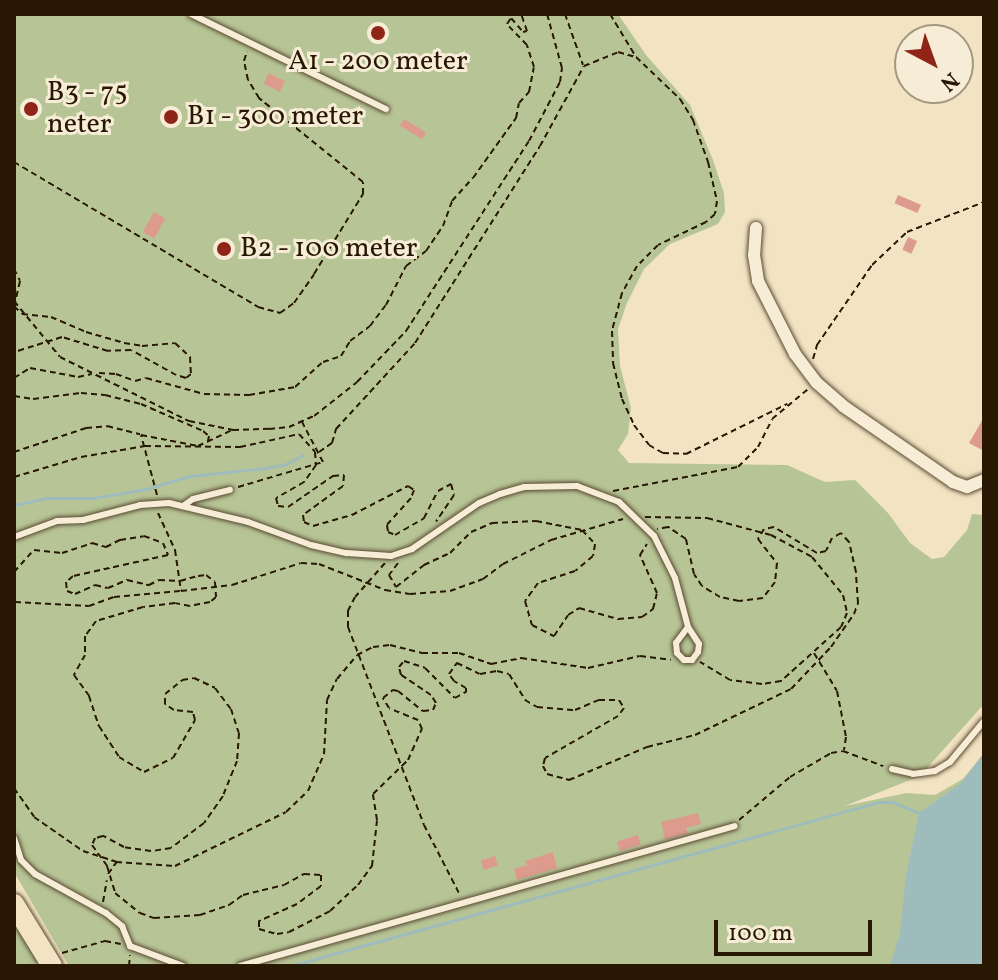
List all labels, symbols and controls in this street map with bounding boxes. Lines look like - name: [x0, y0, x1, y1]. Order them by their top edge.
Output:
- marker: A1 - 200 meter: [369, 24, 387, 42]
- north arrow: [894, 24, 974, 104]
- place label: A1 - 200 meter: [288, 45, 468, 79]
- text: N: [933, 64, 965, 98]
- place label: B3 - 75 neter: [47, 76, 129, 142]
- marker: B3 - 75 neter: [22, 100, 40, 118]
- place label: B1 - 300 meter: [187, 100, 364, 134]
- marker: B1 - 300 meter: [162, 108, 180, 126]
- place label: B2 - 100 meter: [240, 232, 419, 266]
- marker: B2 - 100 meter: [215, 240, 233, 258]
- scale bar: [718, 904, 876, 954]
- text: 100 m: [728, 917, 793, 951]

